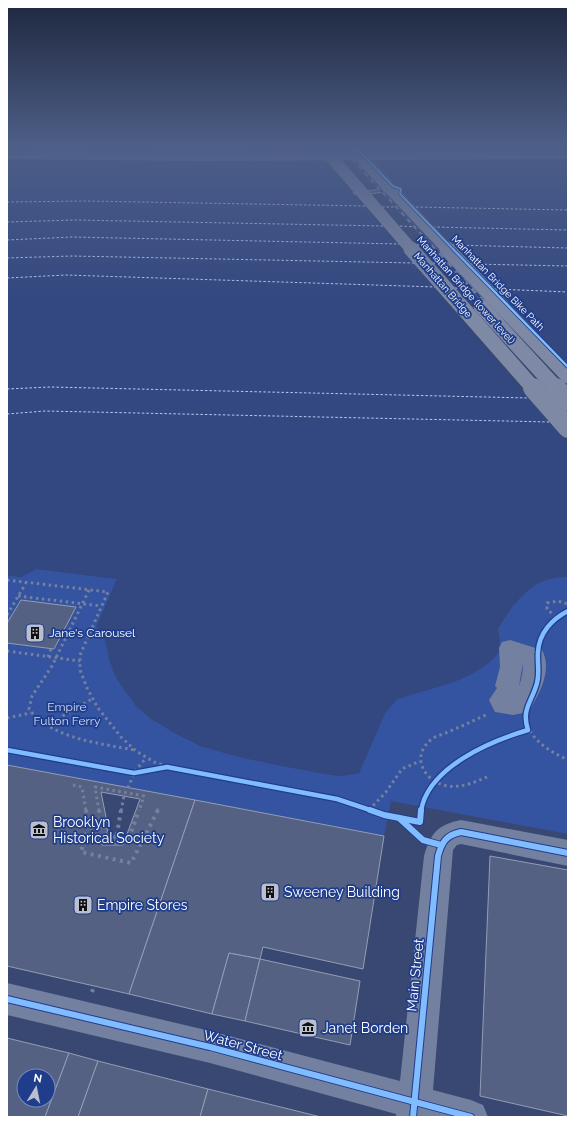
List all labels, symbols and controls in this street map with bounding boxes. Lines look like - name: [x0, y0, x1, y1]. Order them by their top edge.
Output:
- street label: Manhattan Bridge Bike Path: [450, 233, 547, 333]
- street label: Manhattan Bridge (lower level): [415, 234, 517, 346]
- street label: Manhattan Bridge: [412, 250, 474, 320]
- building icon: Jane's Carousel: [24, 622, 46, 644]
- place label: Jane's Carousel: [49, 626, 136, 640]
- park label: Empire Fulton Ferry: [34, 700, 101, 728]
- place label: Brooklyn Historical Society: [53, 814, 165, 846]
- museum icon: Brooklyn Historical Society: [28, 819, 50, 841]
- building icon: Sweeney Building: [259, 881, 281, 903]
- place label: Sweeney Building: [284, 884, 400, 900]
- building icon: Empire Stores: [72, 894, 94, 916]
- place label: Empire Stores: [97, 897, 188, 913]
- street label: Main Street: [403, 937, 427, 1012]
- museum icon: Janet Borden: [297, 1017, 319, 1039]
- place label: Janet Borden: [322, 1020, 408, 1036]
- street label: Water Street: [202, 1027, 285, 1063]
- north arrow: [16, 1068, 56, 1108]
- text: N: [32, 1072, 43, 1086]

